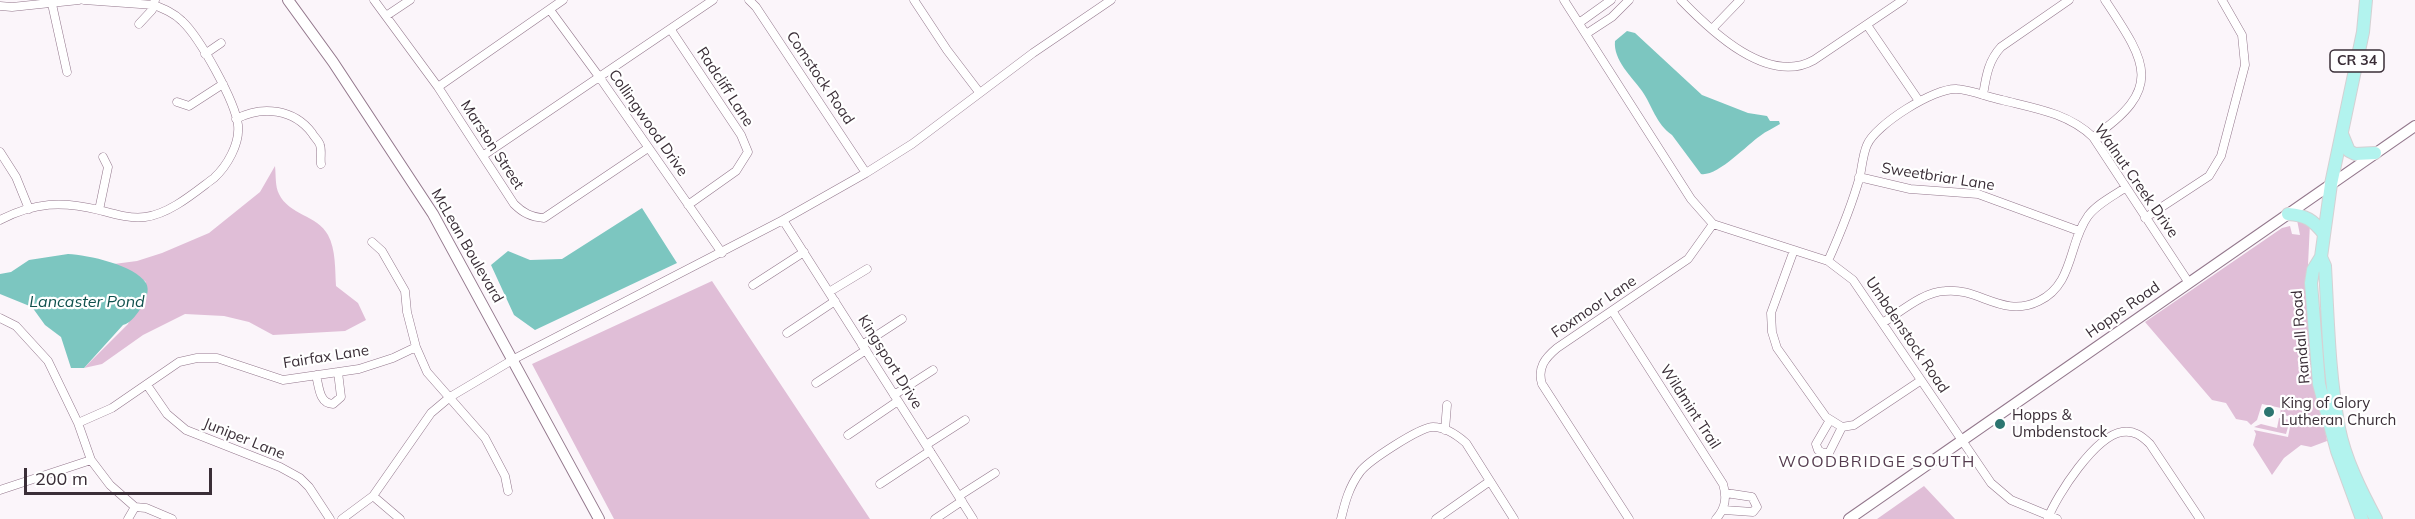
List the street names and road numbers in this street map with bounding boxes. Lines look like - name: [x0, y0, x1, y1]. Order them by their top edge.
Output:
- street label: Comstock Road: [782, 28, 858, 128]
- street label: Radcliff Lane: [693, 44, 757, 130]
- road number: CR 34: [2330, 50, 2384, 72]
- street label: Collingwood Drive: [604, 66, 692, 180]
- street label: Marston Street: [457, 97, 527, 193]
- street label: Walnut Creek Drive: [2090, 121, 2182, 241]
- street label: Sweetbriar Lane: [1880, 159, 1996, 195]
- street label: McLean Boulevard: [427, 186, 507, 306]
- street label: Foxmoor Lane: [1548, 272, 1640, 342]
- street label: Umbdenstock Road: [1862, 274, 1952, 396]
- street label: Hopps Road: [2083, 278, 2163, 342]
- street label: Randall Road: [2288, 289, 2314, 385]
- street label: Kingsport Drive: [854, 312, 926, 412]
- street label: Fairfax Lane: [282, 341, 370, 373]
- street label: Wildmint Trail: [1656, 361, 1724, 453]
- street label: Juniper Lane: [200, 414, 288, 464]

